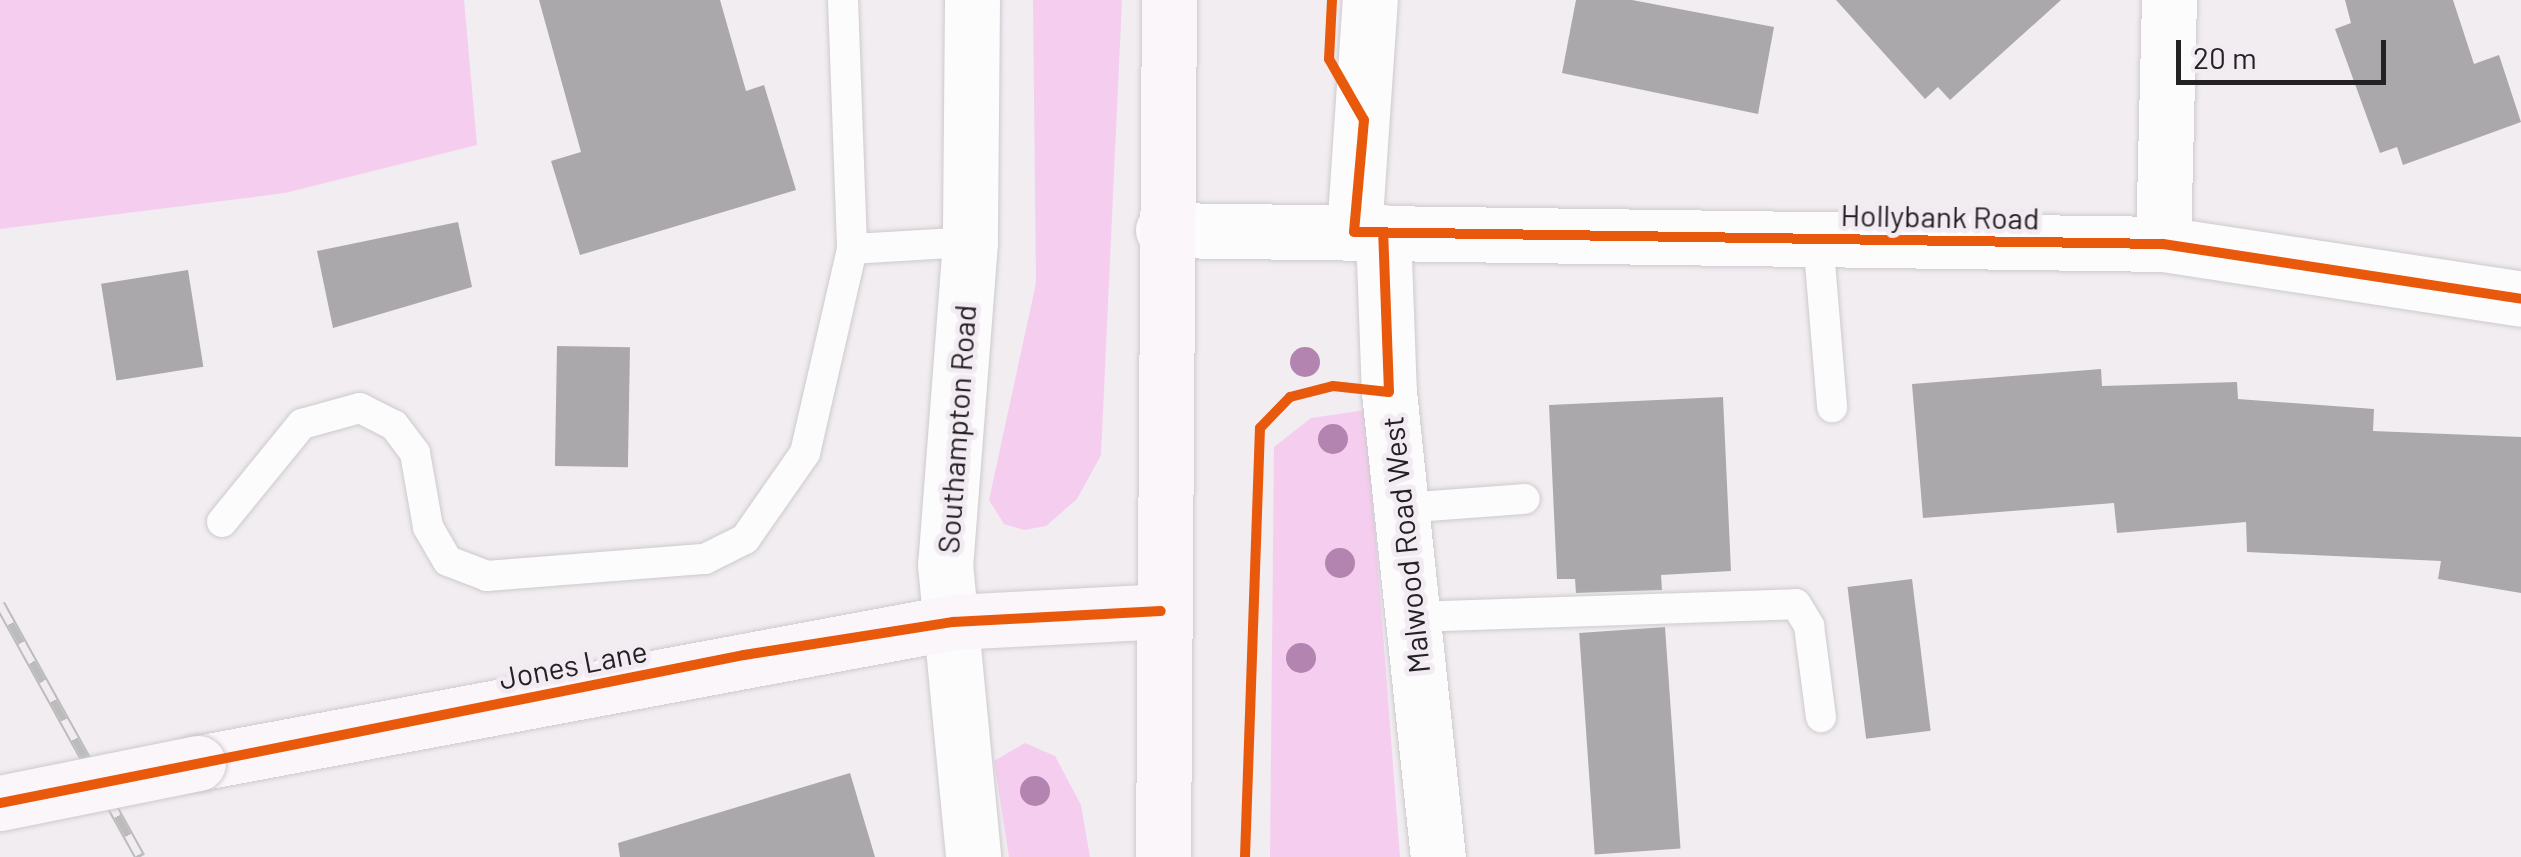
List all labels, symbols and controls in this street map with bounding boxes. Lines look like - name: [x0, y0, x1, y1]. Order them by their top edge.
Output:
- scale bar: [2181, 20, 2391, 82]
- text: 20 m: [2193, 39, 2257, 75]
- street label: Hollybank Road: [1840, 196, 2040, 236]
- street label: Southampton Road: [929, 304, 983, 554]
- street label: Malwood Road West: [1374, 415, 1436, 675]
- street label: Jones Lane: [496, 632, 650, 696]

